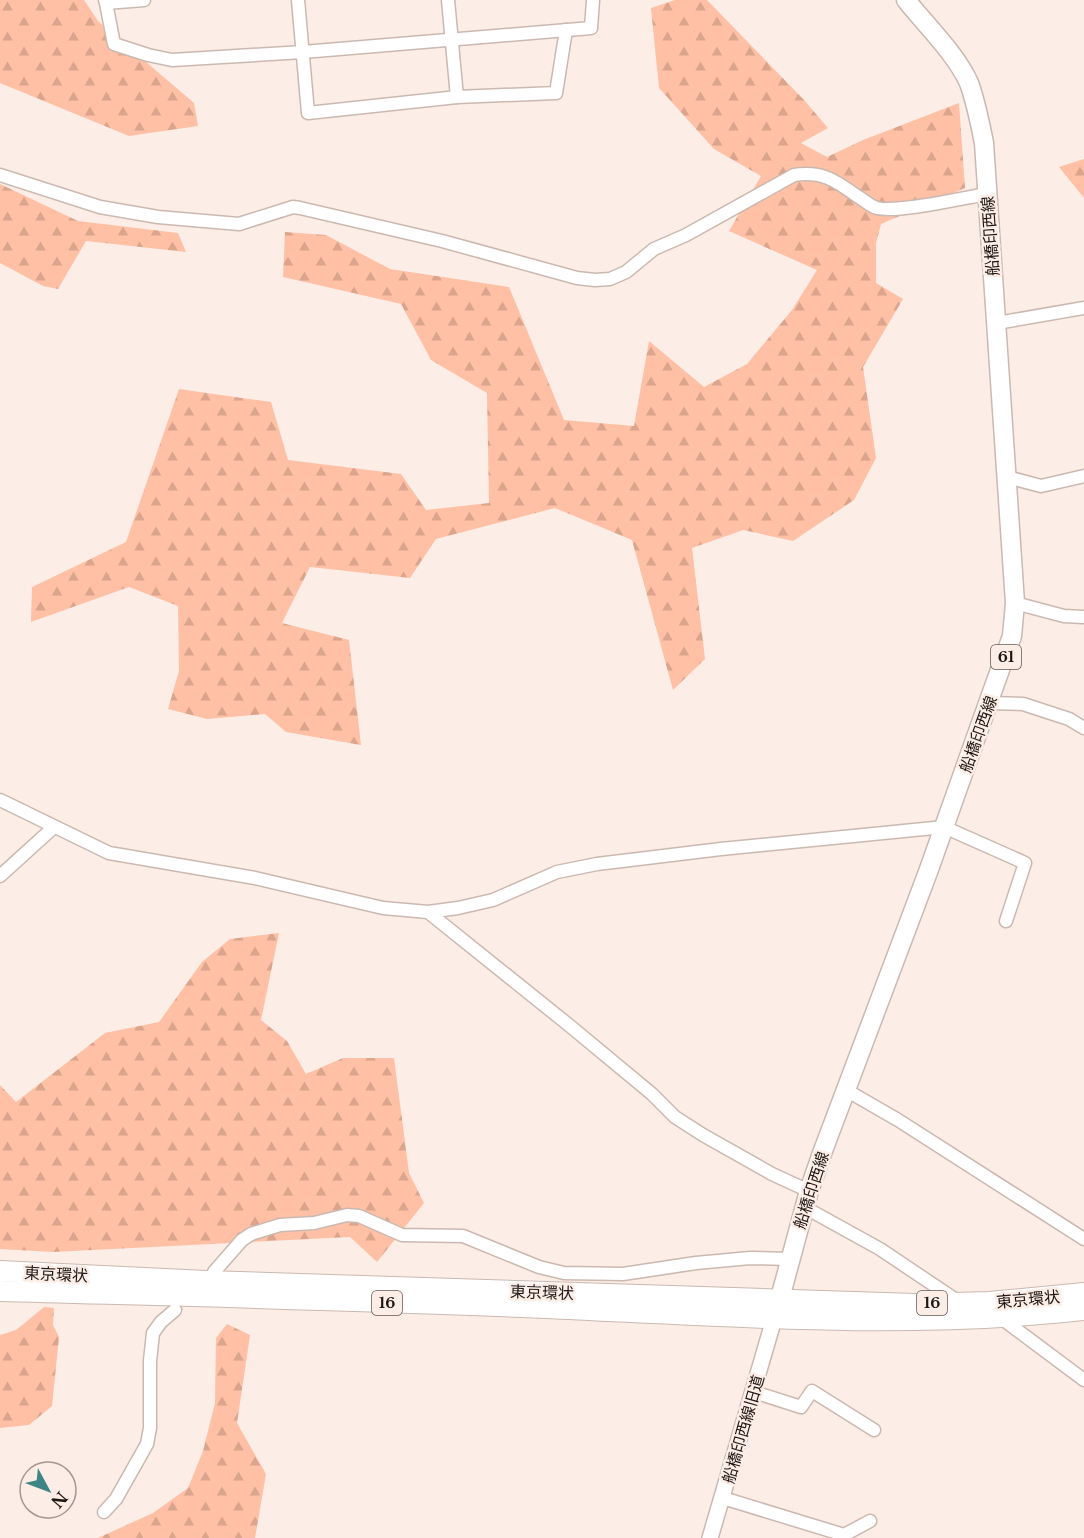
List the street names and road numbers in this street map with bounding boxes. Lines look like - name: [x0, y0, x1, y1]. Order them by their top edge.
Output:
- street label: 船橋印西線: [977, 195, 1003, 277]
- road number: 61: [991, 645, 1021, 669]
- street label: 船橋印西線: [955, 693, 1001, 775]
- street label: 船橋印西線: [789, 1149, 833, 1231]
- street label: 東京環状: [24, 1262, 88, 1286]
- street label: 東京環状: [510, 1281, 574, 1303]
- street label: 東京環状: [995, 1286, 1061, 1312]
- road number: 16: [372, 1291, 402, 1315]
- road number: 16: [917, 1291, 947, 1315]
- street label: 船橋印西線旧道: [718, 1372, 768, 1486]

